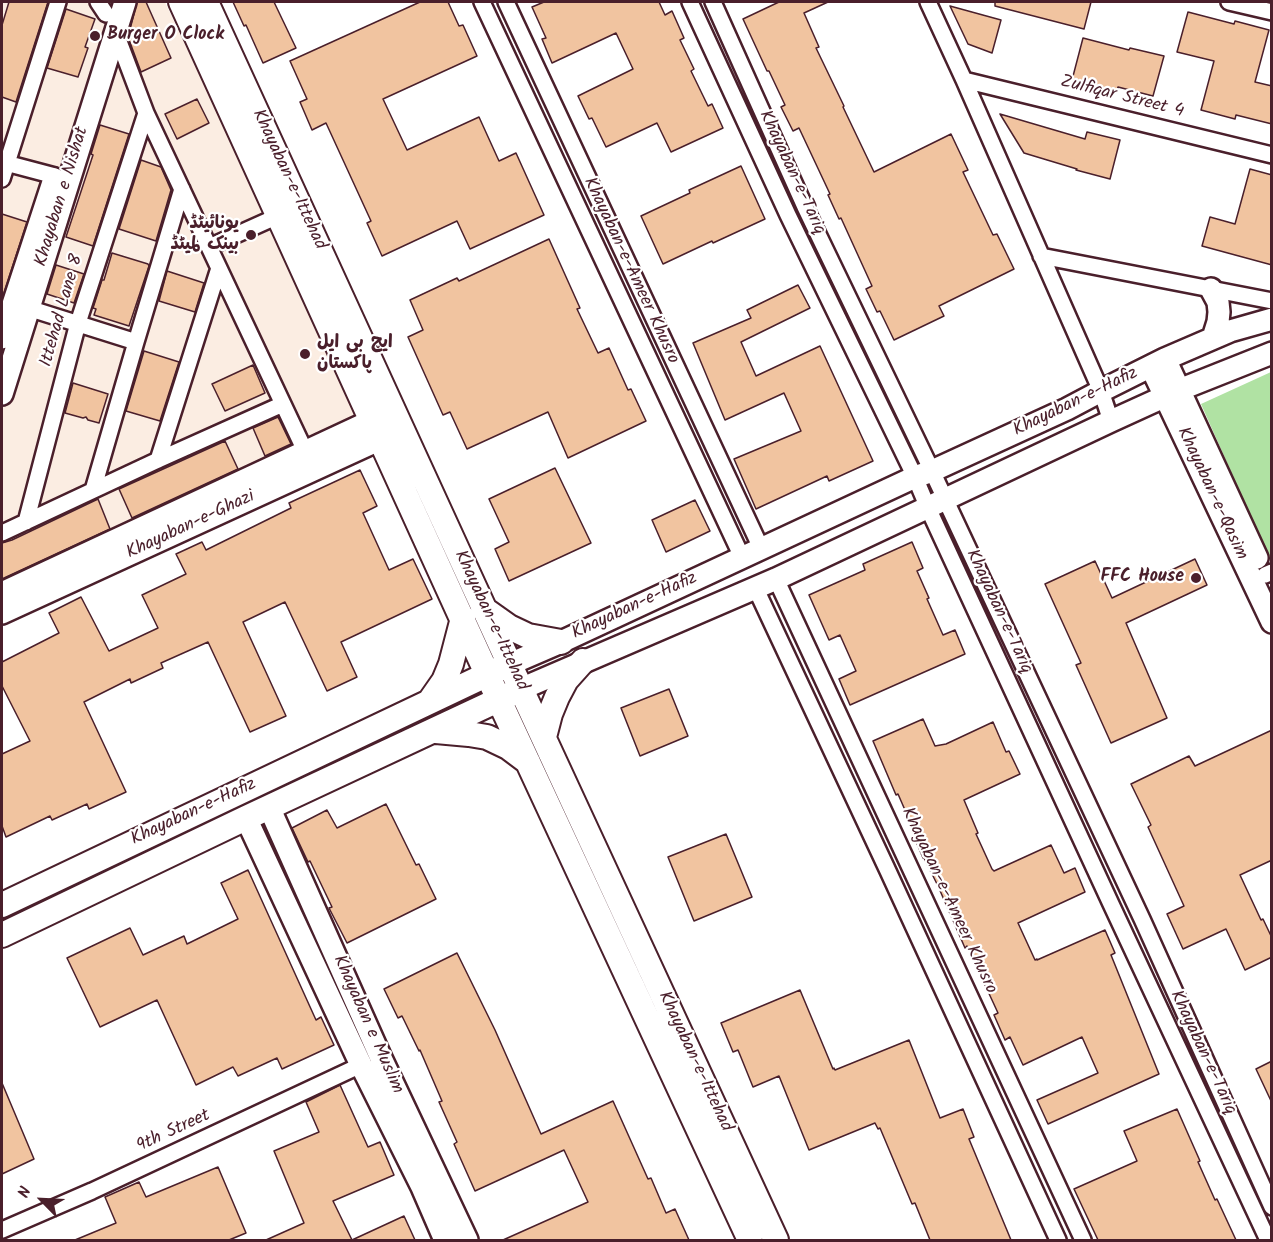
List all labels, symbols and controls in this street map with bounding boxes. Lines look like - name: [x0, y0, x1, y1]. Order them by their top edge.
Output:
- place label: Burger O Clock: [107, 25, 224, 47]
- marker: Burger O Clock: [88, 29, 102, 43]
- street label: Zulfiqar Street 4: [1058, 72, 1186, 124]
- street label: Khayaban-e-Ittehad: [246, 106, 330, 254]
- street label: Khayaban-e-Tariq: [753, 107, 829, 239]
- street label: Khayaban e Nishat: [32, 125, 94, 269]
- street label: Khayaban-e-Ameer Khusro: [577, 174, 683, 368]
- place label: یونائیٹڈ بینک لمیٹڈ: [170, 214, 239, 256]
- marker: یونائیٹڈ بینک لمیٹڈ: [244, 228, 258, 242]
- street label: Ittehad Lane 8: [37, 252, 89, 370]
- place label: ایچ بی ایل پاکستان: [317, 333, 392, 376]
- marker: ایچ بی ایل پاکستان: [298, 347, 312, 361]
- street label: Khayaban-e-Hafiz: [1010, 364, 1142, 442]
- street label: Khayaban-e-Qasim: [1171, 424, 1251, 564]
- street label: Khayaban-e-Ghazi: [123, 487, 259, 565]
- street label: Khayaban-e-Tariq: [960, 546, 1036, 678]
- street label: Khayaban-e-Ittehad: [448, 547, 532, 695]
- place label: FFC House: [1101, 567, 1184, 589]
- street label: Khayaban-e-Hafiz: [569, 569, 701, 645]
- marker: FFC House: [1189, 571, 1203, 585]
- street label: Khayaban-e-Hafiz: [128, 775, 260, 851]
- street label: Khayaban-e-Ameer Khusro: [895, 804, 1001, 998]
- street label: Khayaban e Muslim: [327, 952, 407, 1098]
- street label: Khayaban-e-Tariq: [1164, 987, 1240, 1119]
- street label: Khayaban-e-Ittehad: [652, 988, 736, 1136]
- street label: 9th Street: [134, 1106, 214, 1158]
- north arrow: [12, 1170, 72, 1230]
- text: N: [12, 1183, 39, 1202]

